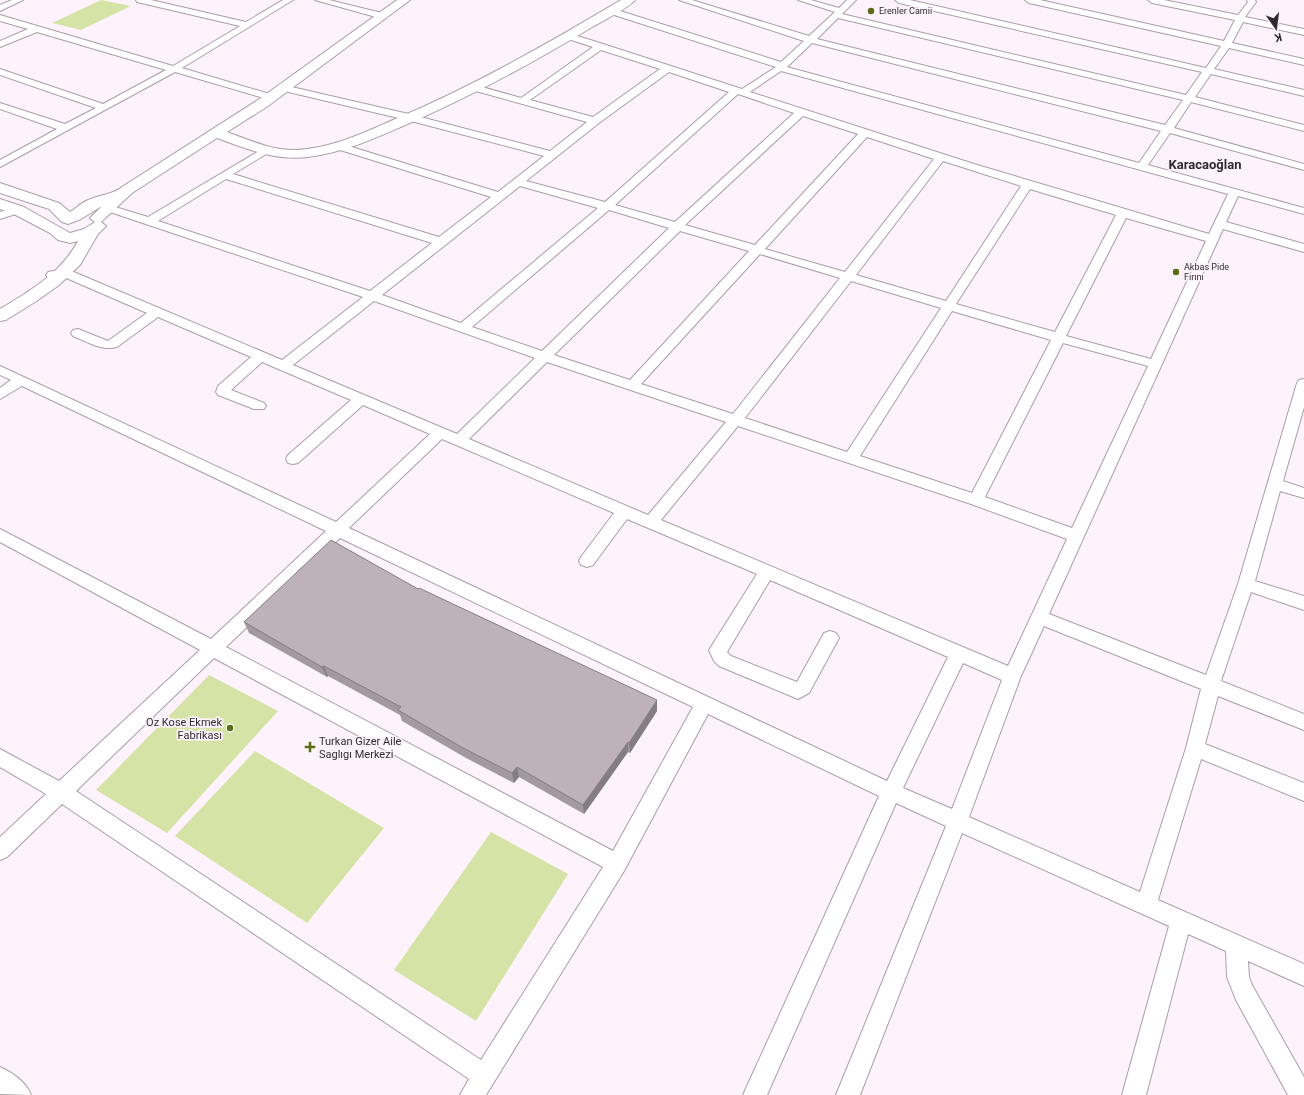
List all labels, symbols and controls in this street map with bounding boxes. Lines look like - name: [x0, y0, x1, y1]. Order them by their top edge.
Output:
- marker: Erenler Camii: [866, 6, 876, 16]
- place label: Erenler Camii: [879, 6, 932, 16]
- north arrow: [1256, 8, 1296, 48]
- text: K: [1272, 30, 1283, 45]
- district label: Karacaoğlan: [1169, 157, 1241, 172]
- place label: Akbas Pide Fırını: [1184, 262, 1229, 282]
- marker: Akbas Pide Fırını: [1171, 267, 1181, 277]
- place label: Oz Kose Ekmek Fabrikası: [146, 716, 222, 742]
- marker: Oz Kose Ekmek Fabrikası: [225, 723, 235, 733]
- place label: Turkan Gizer Aile Saglıgı Merkezi: [319, 735, 402, 761]
- marker: Turkan Gizer Aile Saglıgı Merkezi: [304, 741, 316, 753]

